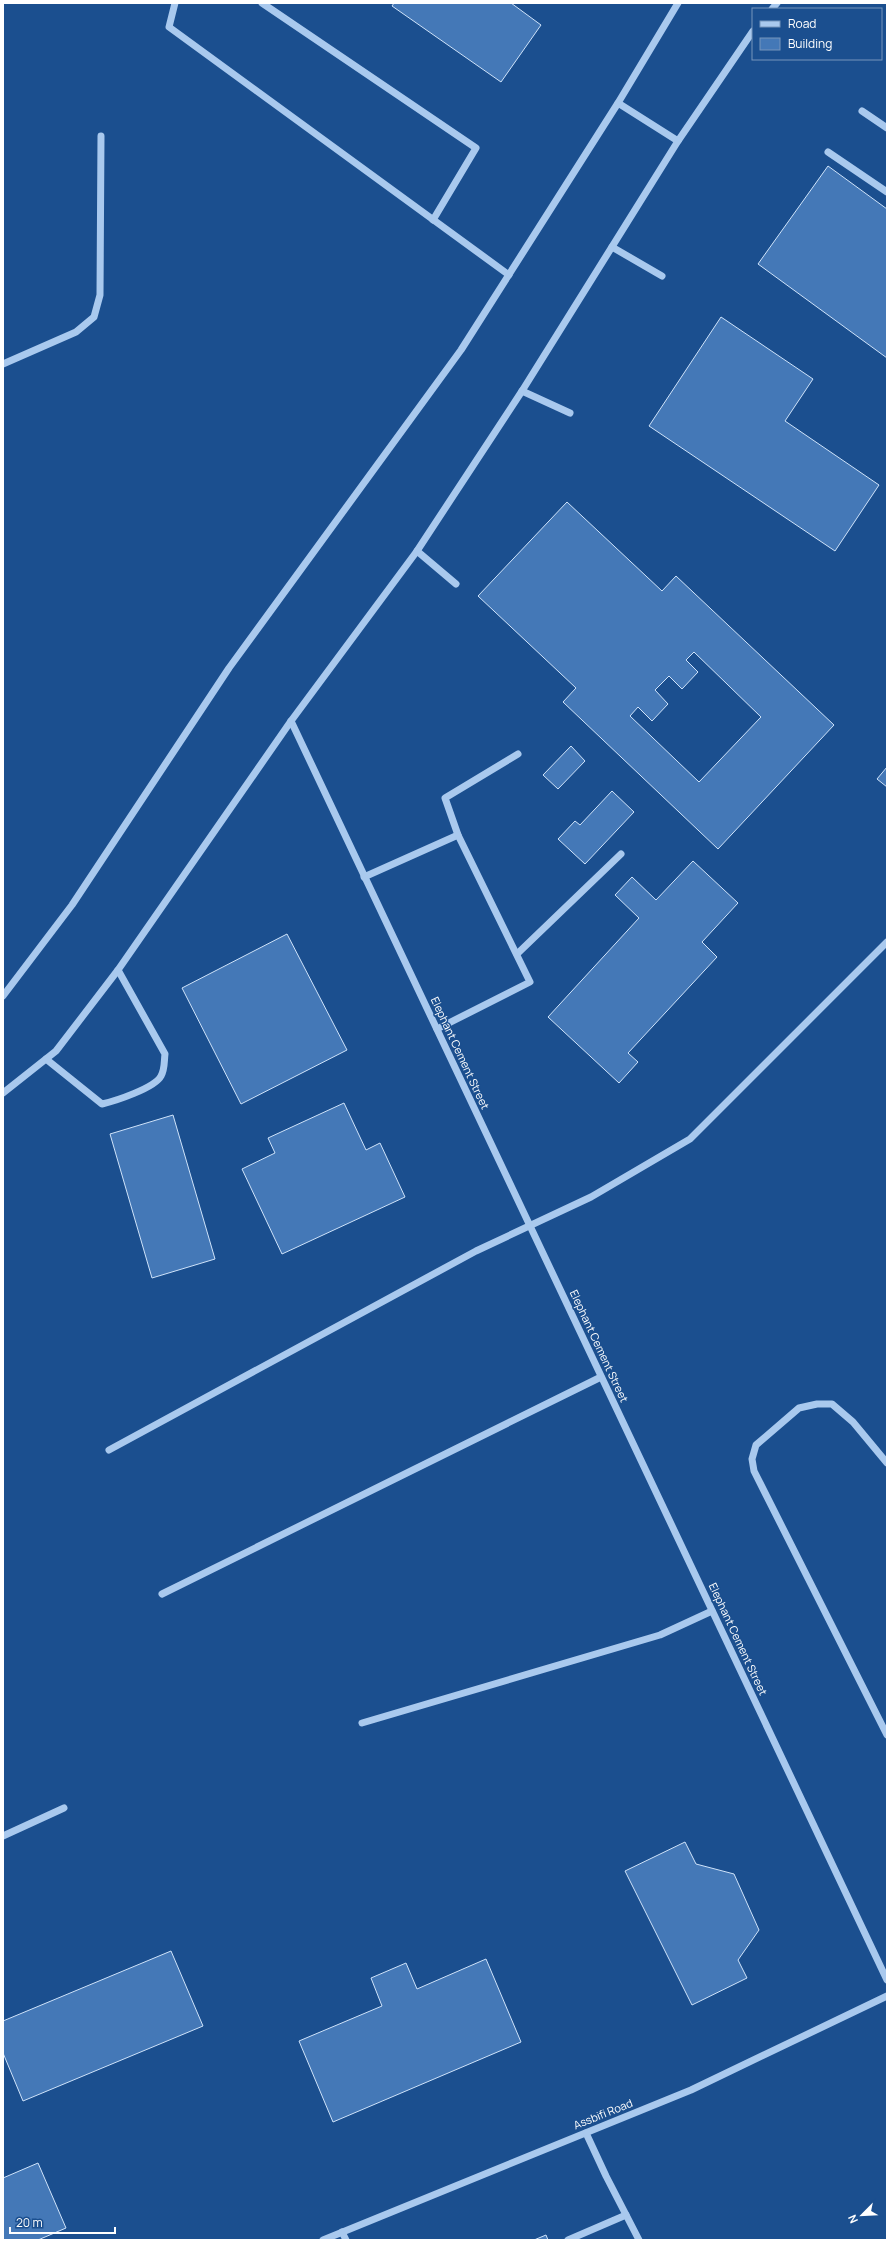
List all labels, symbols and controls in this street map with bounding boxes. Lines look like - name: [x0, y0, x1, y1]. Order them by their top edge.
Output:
- legend: [752, 8, 882, 60]
- text: Road: [788, 15, 816, 32]
- text: Building: [788, 35, 832, 52]
- street label: Elephant Cement Street: [428, 994, 493, 1111]
- street label: Elephant Cement Street: [567, 1287, 632, 1404]
- street label: Elephant Cement Street: [706, 1580, 771, 1697]
- street label: Assbifi Road: [571, 2095, 635, 2132]
- north arrow: [842, 2195, 882, 2235]
- scale bar: [10, 2209, 115, 2235]
- text: N: [844, 2213, 861, 2226]
- text: 20 m: [16, 2214, 43, 2231]

